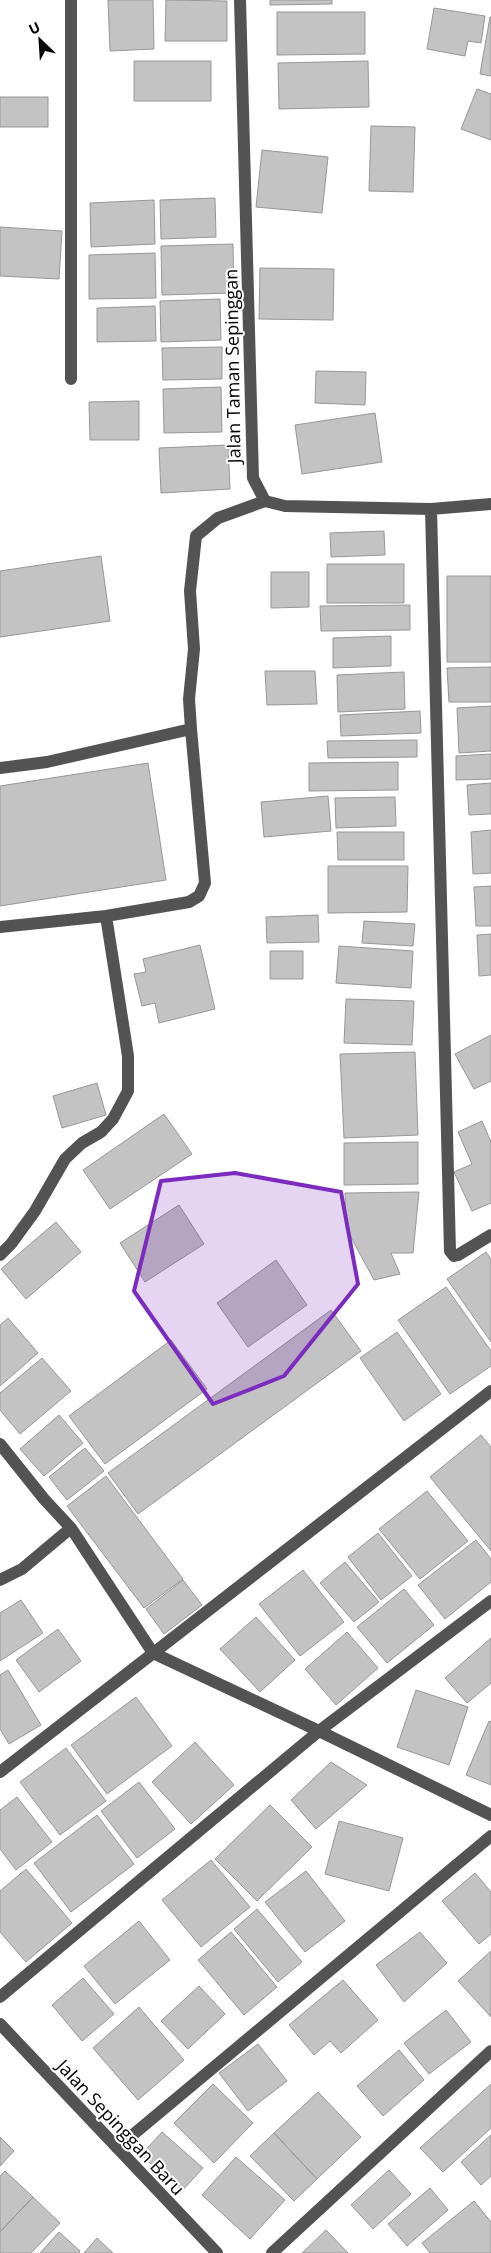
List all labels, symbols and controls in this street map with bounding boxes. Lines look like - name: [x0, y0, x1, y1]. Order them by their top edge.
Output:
- north arrow: [15, 15, 65, 65]
- text: U: [25, 17, 43, 39]
- street label: Jalan Taman Sepinggan: [218, 269, 246, 465]
- street label: Jalan Sepinggan Baru: [51, 2053, 190, 2200]

